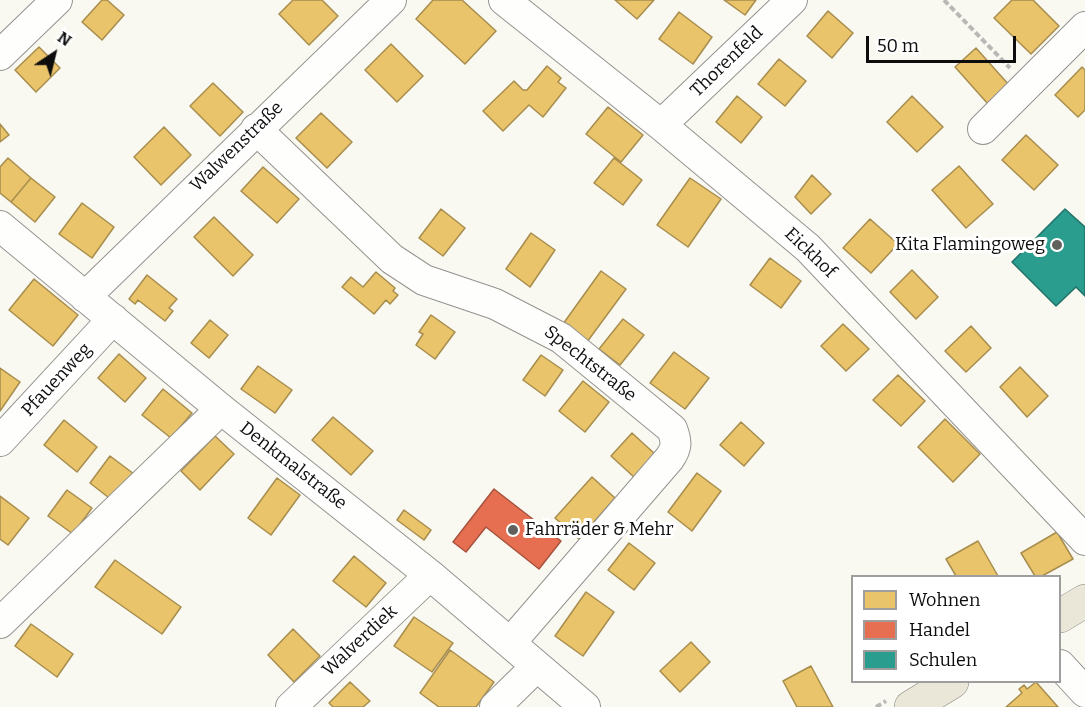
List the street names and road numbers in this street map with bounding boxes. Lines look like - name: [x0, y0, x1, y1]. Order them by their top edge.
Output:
- street label: Thorenfeld: [686, 22, 768, 102]
- street label: Walwenstraße: [186, 97, 288, 197]
- street label: Eickhof: [780, 223, 840, 283]
- street label: Spechtstraße: [540, 321, 640, 407]
- street label: Pfauenweg: [18, 339, 96, 421]
- street label: Denkmalstraße: [235, 418, 351, 514]
- street label: Walverdiek: [318, 601, 402, 681]

